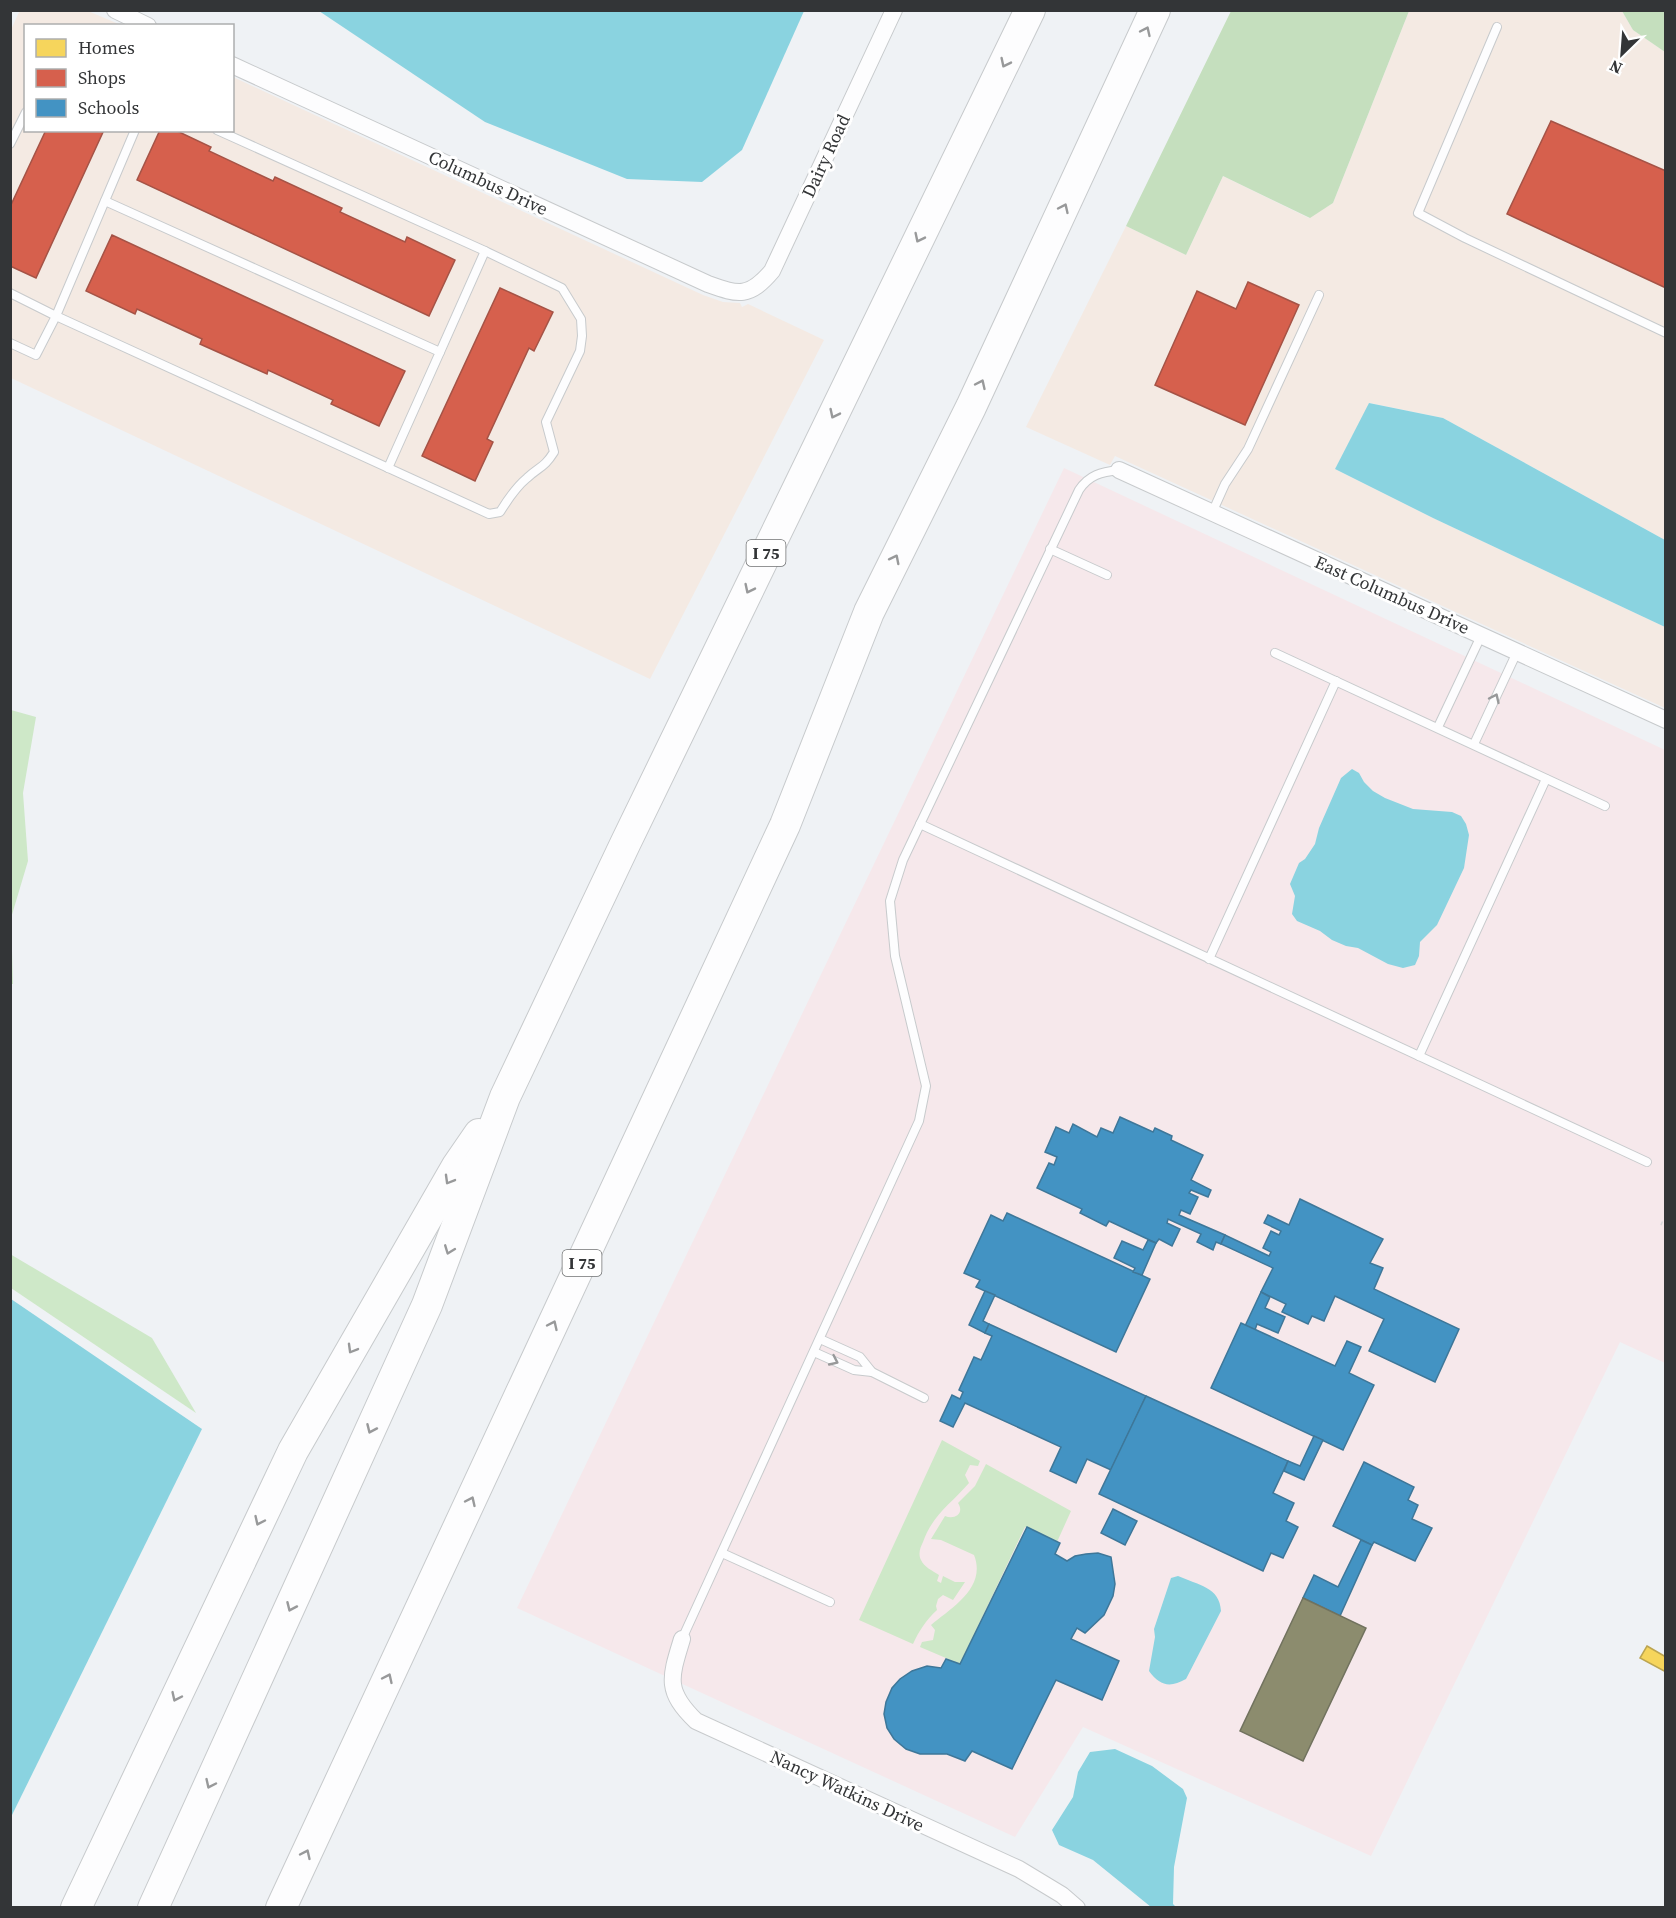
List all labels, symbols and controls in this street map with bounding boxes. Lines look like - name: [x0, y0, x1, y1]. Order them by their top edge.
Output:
- legend: [24, 24, 234, 132]
- north arrow: [1592, 24, 1652, 84]
- one-way arrow: [1138, 26, 1150, 37]
- text: Homes: [78, 35, 135, 60]
- text: N: [1605, 55, 1626, 80]
- one-way arrow: [1000, 57, 1012, 68]
- text: Shops: [78, 65, 126, 90]
- text: Schools: [78, 95, 140, 120]
- street label: Dairy Road: [795, 110, 856, 202]
- street label: Columbus Drive: [424, 144, 552, 221]
- one-way arrow: [1056, 203, 1068, 214]
- one-way arrow: [915, 232, 927, 243]
- one-way arrow: [974, 380, 986, 391]
- one-way arrow: [830, 407, 841, 418]
- road number: I 75: [746, 540, 786, 566]
- street label: East Columbus Drive: [1311, 549, 1474, 640]
- one-way arrow: [888, 555, 899, 566]
- one-way arrow: [744, 583, 756, 594]
- one-way arrow: [1488, 694, 1500, 705]
- one-way arrow: [445, 1174, 456, 1184]
- one-way arrow: [443, 1244, 456, 1255]
- road number: I 75: [562, 1250, 602, 1276]
- one-way arrow: [546, 1320, 558, 1331]
- one-way arrow: [347, 1343, 359, 1353]
- one-way arrow: [828, 1354, 839, 1366]
- one-way arrow: [367, 1423, 379, 1434]
- one-way arrow: [463, 1497, 475, 1508]
- one-way arrow: [255, 1514, 267, 1525]
- one-way arrow: [286, 1600, 298, 1611]
- one-way arrow: [380, 1673, 392, 1684]
- one-way arrow: [171, 1690, 183, 1701]
- street label: Nancy Watkins Drive: [766, 1744, 928, 1837]
- one-way arrow: [206, 1778, 218, 1789]
- one-way arrow: [298, 1850, 310, 1861]

